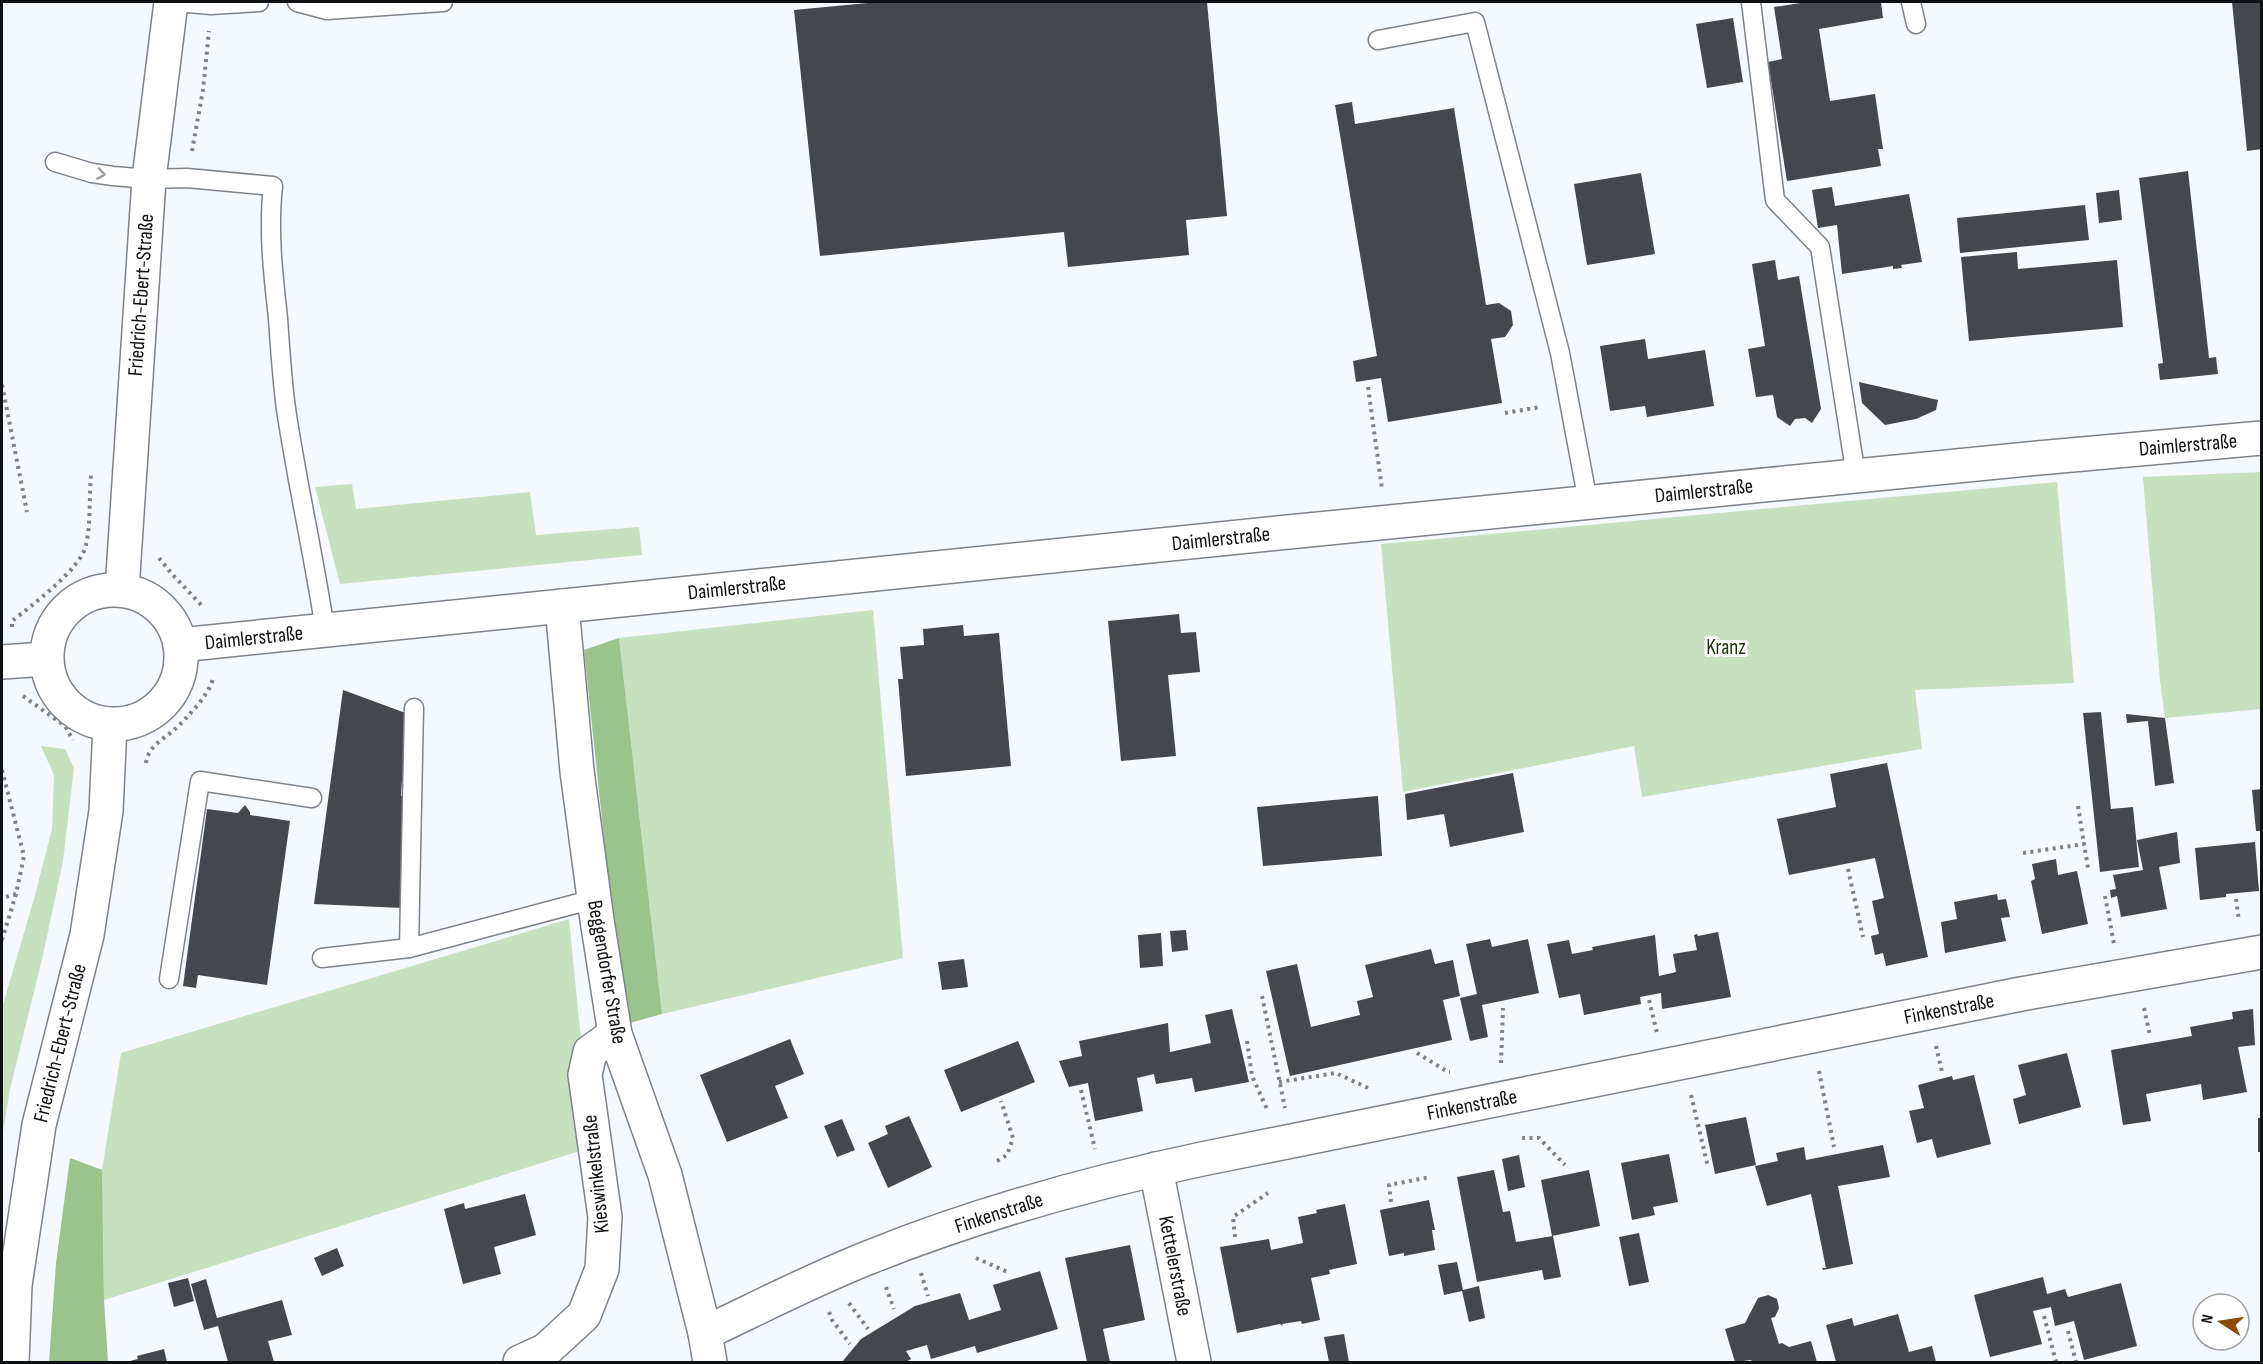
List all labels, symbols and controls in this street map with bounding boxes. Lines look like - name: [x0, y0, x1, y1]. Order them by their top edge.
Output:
- one-way arrow: [96, 167, 106, 180]
- street label: Friedrich-Ebert-Straße: [123, 213, 159, 377]
- street label: Daimlerstraße: [2138, 428, 2238, 462]
- street label: Daimlerstraße: [1654, 473, 1754, 509]
- street label: Daimlerstraße: [1171, 521, 1271, 557]
- street label: Daimlerstraße: [687, 570, 787, 606]
- street label: Daimlerstraße: [204, 620, 304, 656]
- park label: Kranz: [1706, 635, 1746, 660]
- street label: Beggendorfer Straße: [582, 898, 632, 1046]
- street label: Friedrich-Ebert-Straße: [28, 961, 92, 1125]
- street label: Finkenstraße: [1902, 988, 1996, 1030]
- street label: Finkenstraße: [1425, 1084, 1519, 1126]
- street label: Kieswinkelstraße: [577, 1113, 615, 1235]
- street label: Finkenstraße: [952, 1187, 1046, 1239]
- street label: Kettelerstraße: [1153, 1214, 1197, 1318]
- north arrow: [2191, 1292, 2251, 1352]
- text: N: [2198, 1313, 2218, 1325]

